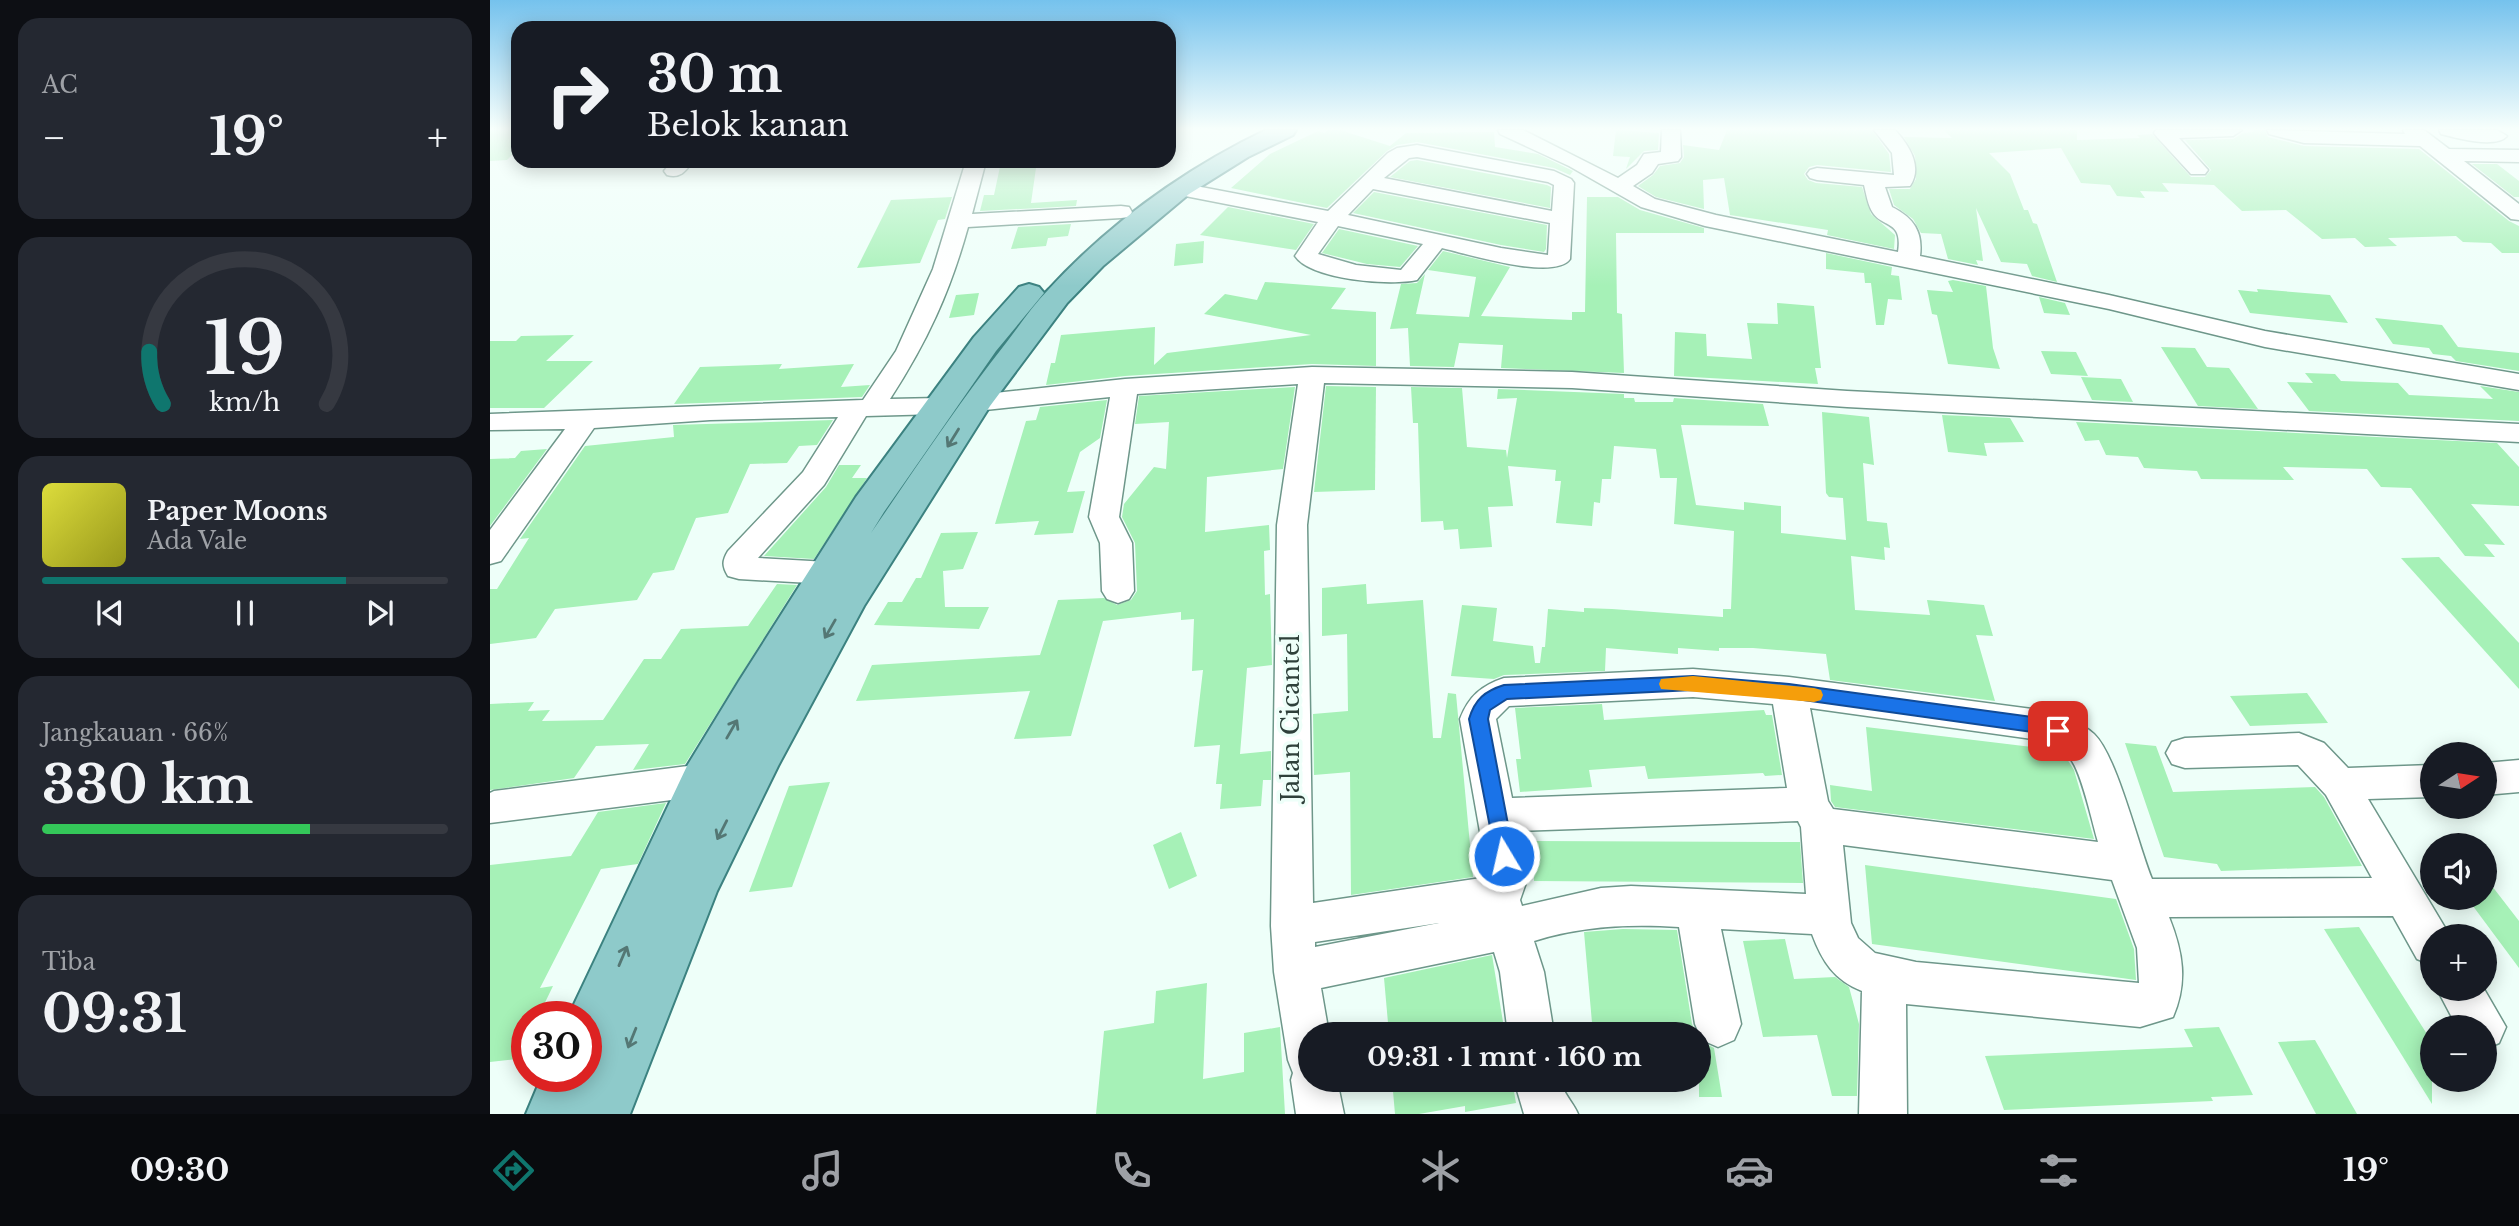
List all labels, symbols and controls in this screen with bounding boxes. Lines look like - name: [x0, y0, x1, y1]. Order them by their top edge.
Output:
- text: 30 m: [647, 44, 782, 105]
- icon: right: [532, 49, 623, 140]
- text: AC: [42, 71, 78, 99]
- text: 19°: [209, 105, 284, 169]
- text: Belok kanan: [647, 105, 849, 145]
- text: −: [42, 114, 66, 161]
- text: +: [427, 114, 448, 161]
- text: 19: [205, 303, 285, 394]
- text: km/h: [210, 387, 280, 418]
- one-way arrow: [946, 428, 960, 448]
- text: Paper Moons: [147, 495, 328, 527]
- text: Ada Vale: [147, 527, 247, 555]
- icon: previous: [91, 594, 129, 632]
- icon: pause: [226, 594, 264, 632]
- icon: next: [361, 594, 399, 632]
- one-way arrow: [823, 619, 837, 639]
- street label: Jalan Cicantel: [1276, 634, 1305, 805]
- pin: [2028, 701, 2088, 761]
- icon: arrive: [2039, 712, 2077, 750]
- text: Jangkauan · 66%: [42, 719, 228, 747]
- one-way arrow: [726, 719, 740, 739]
- north arrow: [2420, 742, 2497, 819]
- map controls: [2420, 742, 2497, 1092]
- text: 330 km: [42, 753, 253, 817]
- one-way arrow: [715, 819, 729, 840]
- position arrow: [1467, 819, 1541, 893]
- button: sound: [2420, 833, 2497, 910]
- button: +: [2420, 924, 2497, 1001]
- one-way arrow: [617, 946, 630, 967]
- text: Tiba: [42, 948, 95, 976]
- text: 09:31: [42, 982, 187, 1046]
- speed limit sign: 30: [511, 1001, 602, 1092]
- button: −: [2420, 1015, 2497, 1092]
- one-way arrow: [624, 1027, 637, 1049]
- text: 09:31 · 1 mnt · 160 m: [1367, 1041, 1642, 1073]
- icon: directions: [489, 1146, 538, 1195]
- icon: music: [798, 1146, 847, 1195]
- icon: phone: [1107, 1146, 1156, 1195]
- icon: climate: [1416, 1146, 1465, 1195]
- icon: car: [1725, 1146, 1774, 1195]
- icon: filters: [2034, 1146, 2083, 1195]
- text: 09:30: [130, 1150, 229, 1190]
- text: 19°: [2343, 1150, 2389, 1190]

